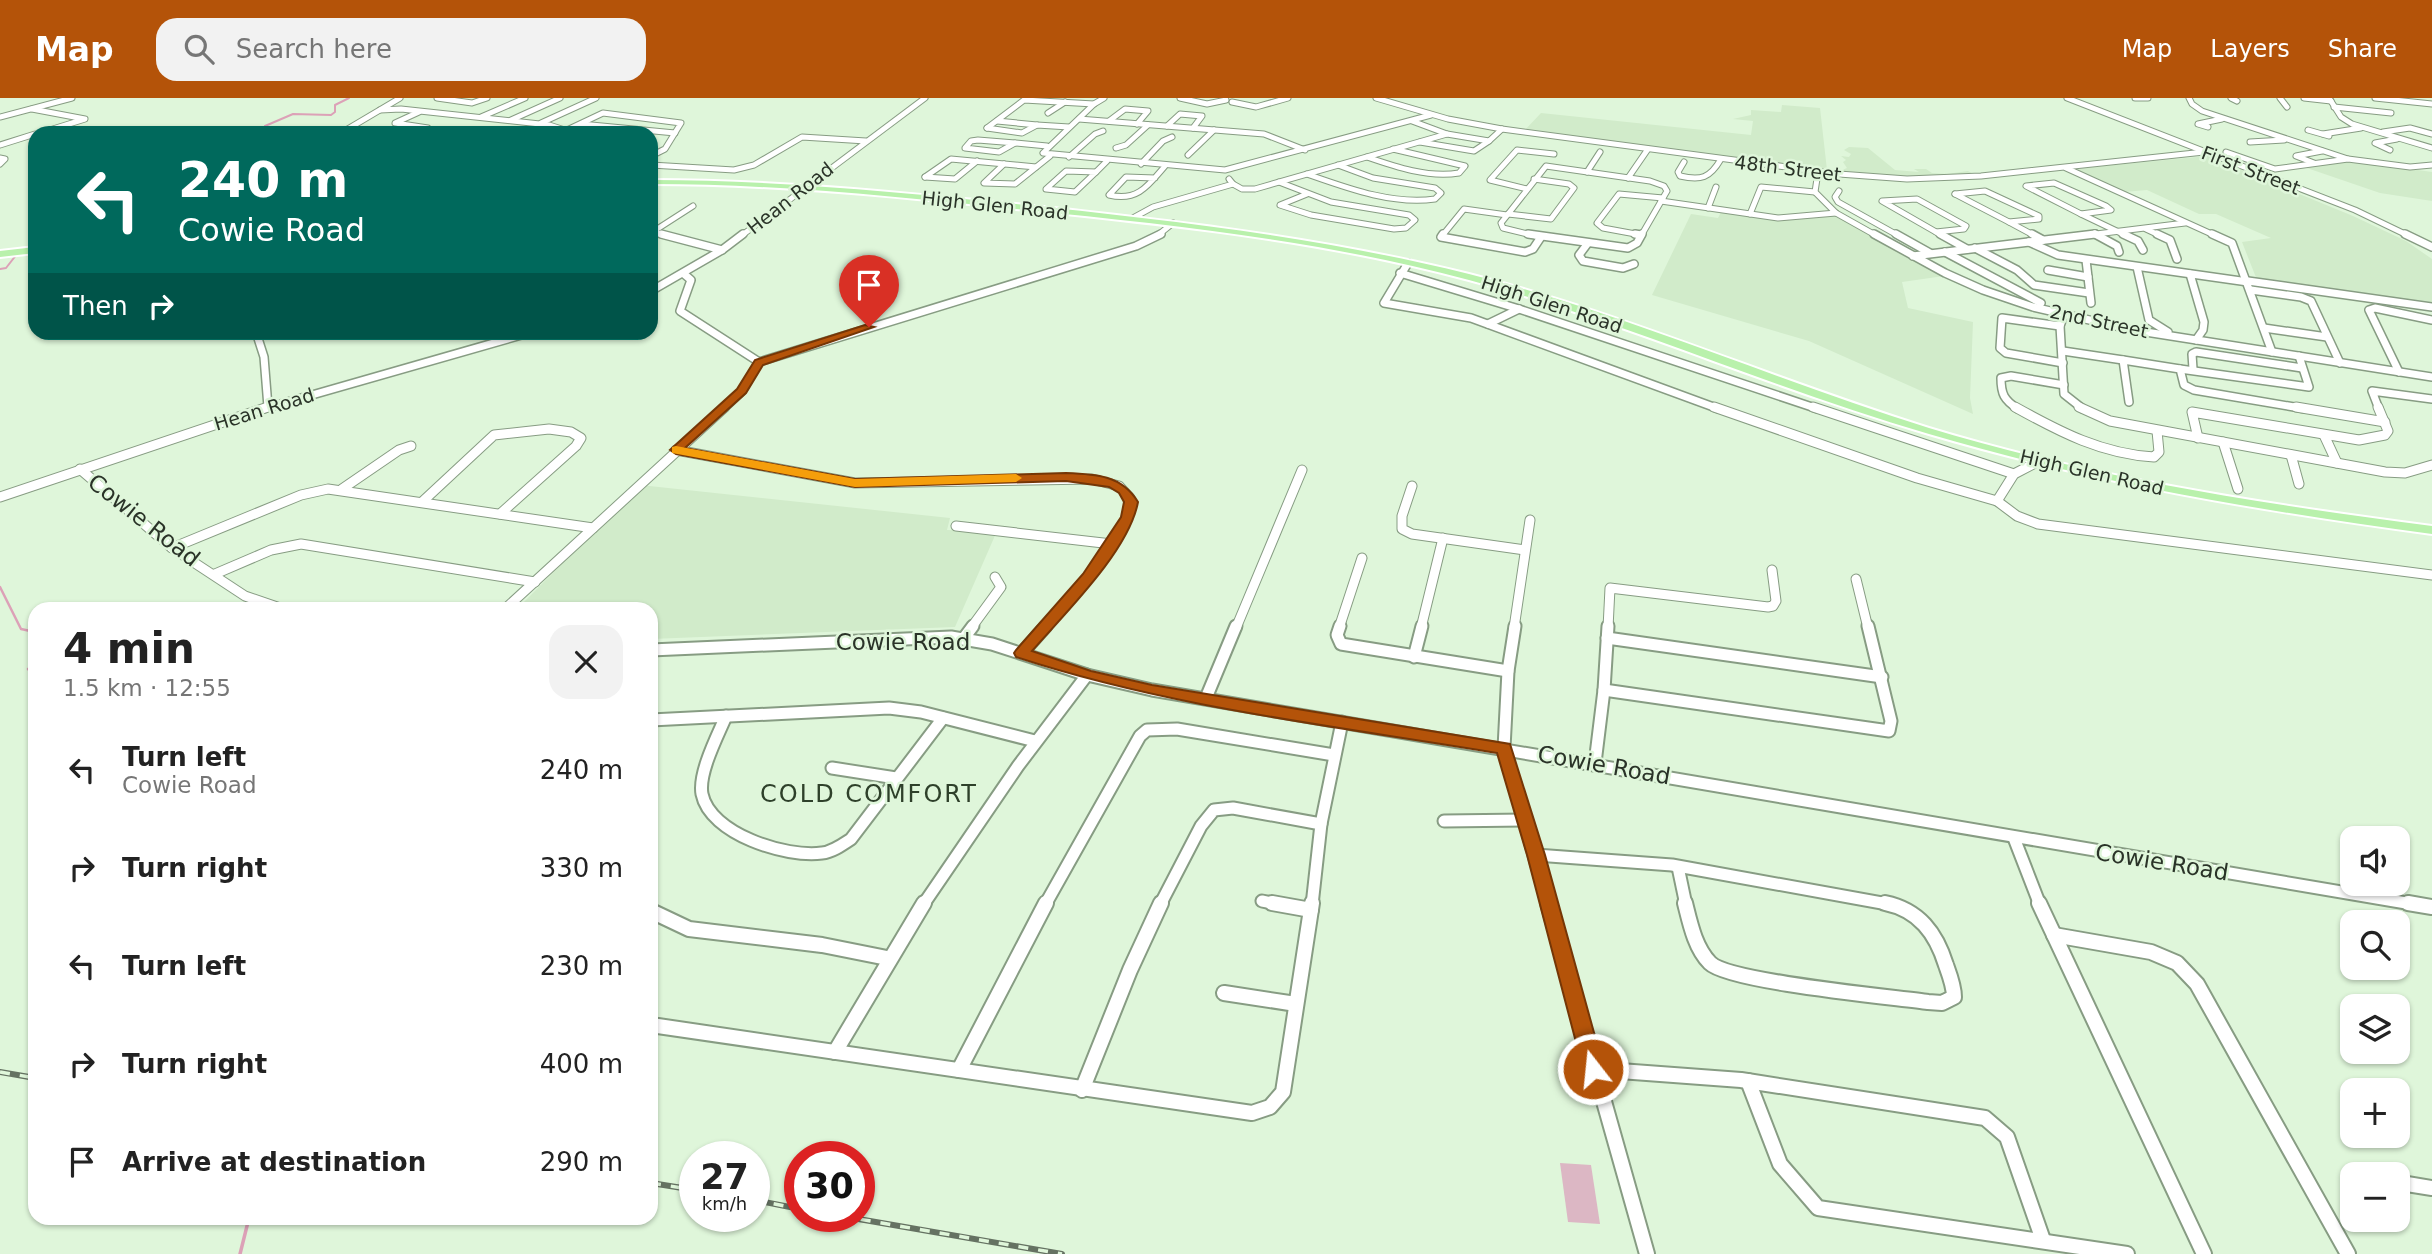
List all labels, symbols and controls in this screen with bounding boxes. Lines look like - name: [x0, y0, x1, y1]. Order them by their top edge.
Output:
- search box: [156, 18, 646, 81]
- text: Map: [35, 30, 114, 69]
- icon: search: [180, 30, 218, 68]
- text: Search here: [236, 34, 392, 64]
- text: Map: [2122, 35, 2172, 63]
- text: Layers: [2210, 35, 2290, 63]
- text: Share: [2328, 35, 2397, 63]
- street label: First Street: [2199, 141, 2303, 199]
- street label: 48th Street: [1733, 151, 1843, 185]
- text: 240 m: [178, 152, 348, 209]
- icon: left: [63, 154, 154, 245]
- street label: Hean Road: [742, 158, 838, 238]
- street label: High Glen Road: [921, 186, 1069, 224]
- text: Cowie Road: [178, 211, 365, 249]
- pin: [839, 255, 899, 327]
- icon: arrive: [850, 266, 888, 304]
- street label: High Glen Road: [1479, 271, 1625, 337]
- icon: right: [142, 287, 180, 325]
- text: Then: [63, 291, 128, 321]
- street label: 2nd Street: [2048, 300, 2150, 342]
- street label: Hean Road: [211, 383, 317, 435]
- street label: High Glen Road: [2018, 445, 2166, 499]
- street label: Cowie Road: [83, 468, 205, 572]
- text: 4 min: [63, 624, 195, 673]
- button: close: [549, 625, 623, 699]
- street label: Cowie Road: [836, 629, 970, 655]
- text: 1.5 km · 12:55: [63, 675, 231, 701]
- street label: Cowie Road: [1536, 741, 1672, 789]
- text: Turn left: [122, 742, 246, 772]
- icon: left: [63, 751, 101, 789]
- text: 240 m: [540, 755, 623, 785]
- text: Cowie Road: [122, 772, 257, 798]
- district label: COLD COMFORT: [760, 780, 978, 808]
- map controls: [2340, 826, 2410, 1232]
- button: sound: [2340, 826, 2410, 896]
- street label: Cowie Road: [2094, 839, 2230, 885]
- icon: right: [63, 849, 101, 887]
- text: Turn right: [122, 853, 267, 883]
- text: 330 m: [540, 853, 623, 883]
- button: search: [2340, 910, 2410, 980]
- icon: left: [63, 947, 101, 985]
- text: Turn left: [122, 951, 246, 981]
- text: 230 m: [540, 951, 623, 981]
- button: layers: [2340, 994, 2410, 1064]
- position arrow: [1556, 1032, 1630, 1106]
- icon: right: [63, 1045, 101, 1083]
- text: Turn right: [122, 1049, 267, 1079]
- text: 400 m: [540, 1049, 623, 1079]
- button: +: [2340, 1078, 2410, 1148]
- speed limit sign: 30: [784, 1141, 875, 1232]
- icon: arrive: [63, 1143, 101, 1181]
- text: Arrive at destination: [122, 1147, 426, 1177]
- text: 290 m: [540, 1147, 623, 1177]
- text: 27: [700, 1157, 749, 1197]
- button: −: [2340, 1162, 2410, 1232]
- text: km/h: [702, 1193, 747, 1214]

